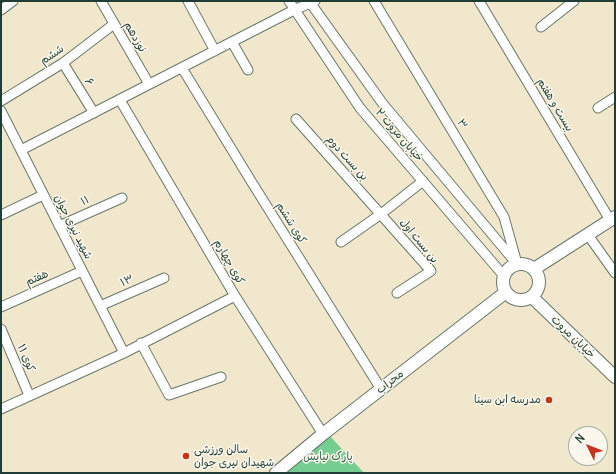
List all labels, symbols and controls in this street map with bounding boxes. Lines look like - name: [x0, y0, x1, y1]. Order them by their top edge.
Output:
- street label: نوزدهم: [121, 19, 149, 55]
- street label: ششم: [38, 42, 66, 68]
- street label: ۶: [82, 76, 96, 88]
- street label: بیست و هفتم: [534, 76, 576, 134]
- street label: خیابان مروت ۲: [372, 106, 426, 164]
- street label: ۳: [454, 117, 470, 131]
- street label: بن بست دوم: [323, 133, 371, 183]
- street label: شهید نیری جوان: [51, 193, 95, 261]
- street label: ۱۱: [79, 193, 91, 209]
- street label: کوی ششم: [273, 200, 309, 246]
- street label: بن بست اول: [397, 216, 441, 266]
- street label: کوی چهارم: [211, 237, 247, 287]
- street label: هفتم: [24, 267, 50, 289]
- street label: ۱۳: [118, 272, 136, 290]
- street label: خیابان مروت: [548, 313, 598, 361]
- street label: کوی ۱۱: [14, 342, 38, 374]
- street label: محراب: [374, 367, 406, 397]
- place label: مدرسه ابن سینا: [474, 393, 541, 407]
- marker: مدرسه ابن سینا: [544, 395, 554, 405]
- north arrow: [568, 426, 608, 466]
- text: N: [572, 431, 588, 446]
- place label: سالن ورزشی شهیدان نیری جوان: [194, 443, 274, 469]
- park label: پارک نیایش: [303, 450, 353, 464]
- marker: سالن ورزشی شهیدان نیری جوان: [181, 451, 191, 461]

